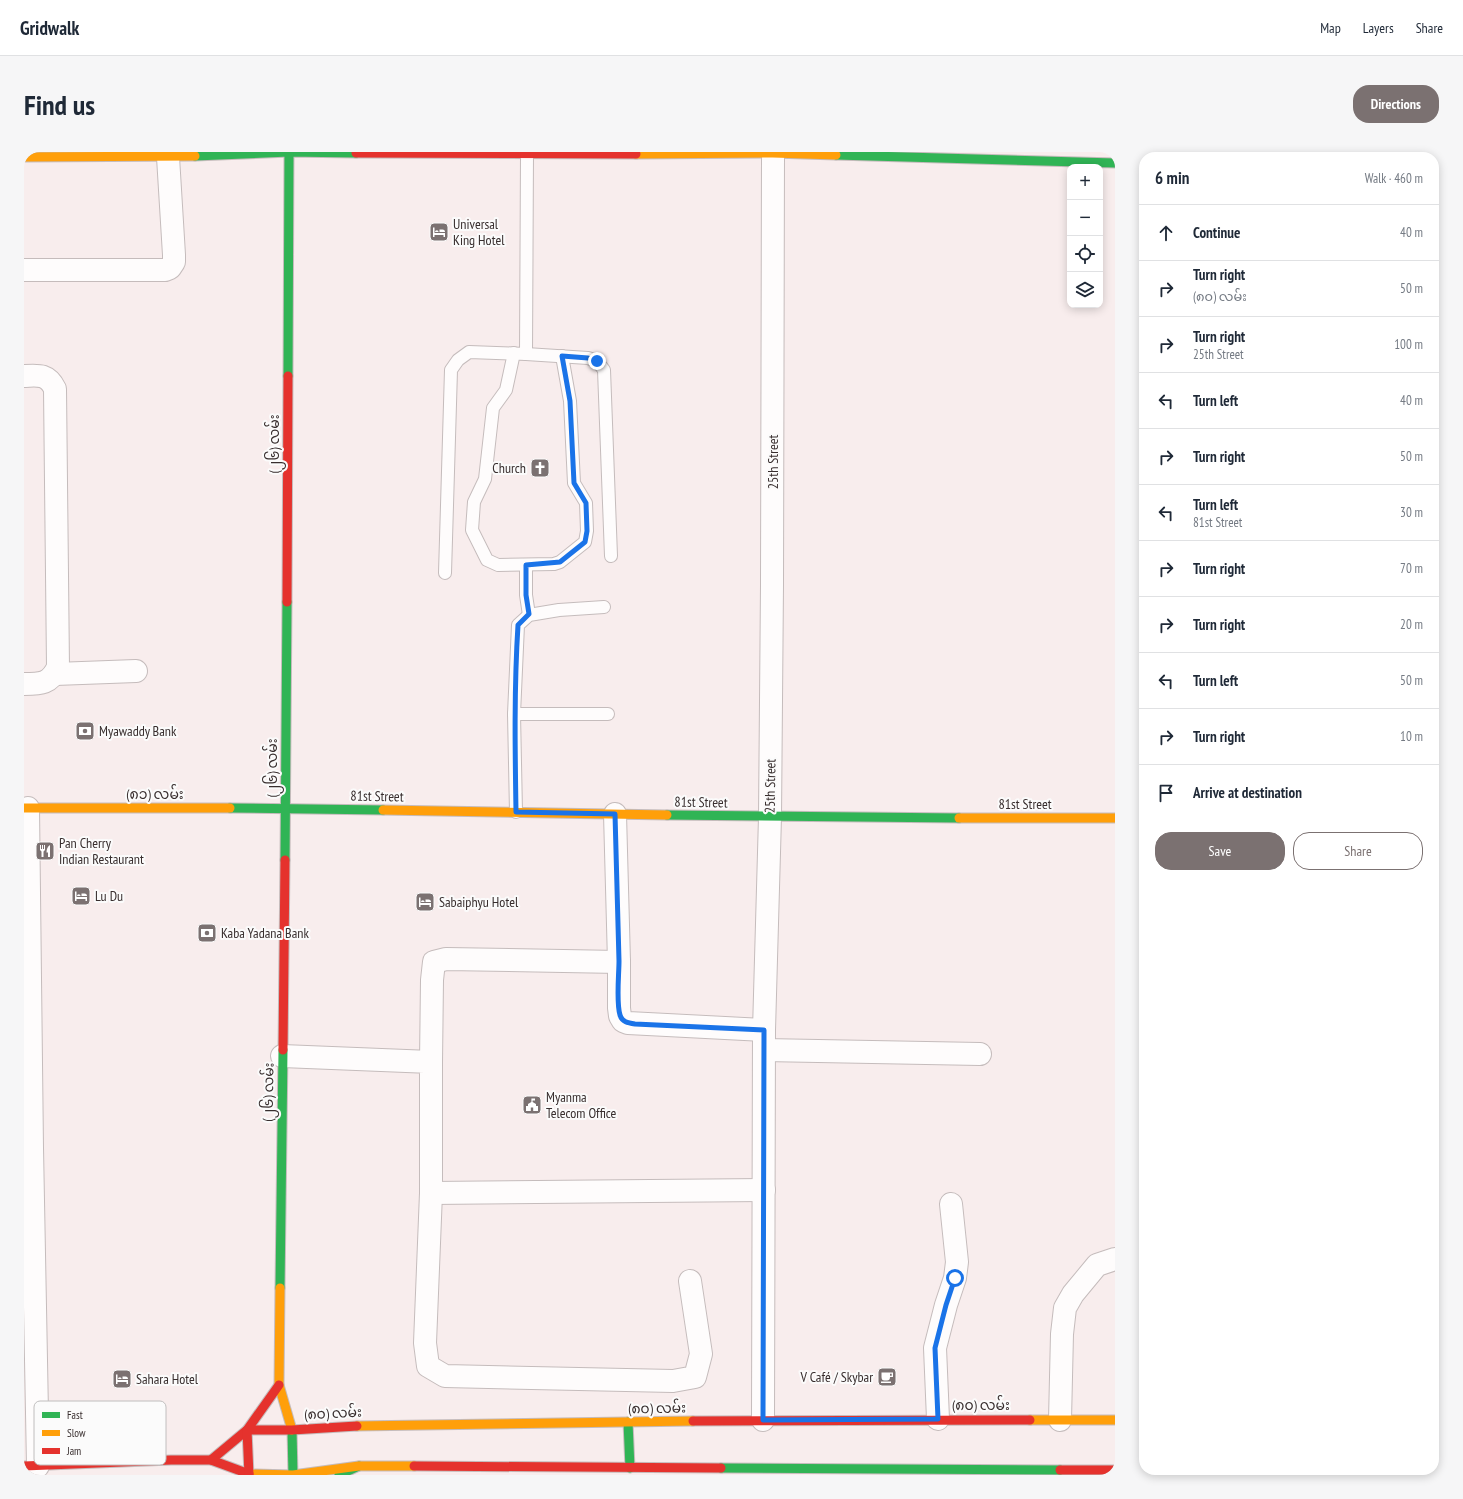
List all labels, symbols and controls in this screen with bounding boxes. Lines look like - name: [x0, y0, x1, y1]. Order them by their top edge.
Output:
- text: Gridwalk: [20, 16, 79, 40]
- text: Map: [1320, 19, 1341, 37]
- text: Layers: [1363, 19, 1394, 37]
- text: Share: [1416, 19, 1443, 37]
- button: Directions: [1353, 85, 1439, 123]
- text: Find us: [24, 86, 95, 123]
- map controls: [1067, 164, 1103, 308]
- button: +: [1067, 164, 1103, 200]
- text: 6 min: [1155, 167, 1189, 189]
- text: Walk · 460 m: [1365, 170, 1423, 187]
- button: −: [1067, 200, 1103, 236]
- place label: Universal King Hotel: [453, 215, 505, 249]
- hotel icon: Universal King Hotel: [428, 221, 450, 243]
- icon: ahead: [1155, 222, 1177, 244]
- text: Continue: [1193, 223, 1240, 242]
- text: 40 m: [1400, 224, 1423, 241]
- button: locate: [1067, 236, 1103, 272]
- text: Turn right: [1193, 265, 1245, 284]
- button: layers: [1067, 272, 1103, 308]
- icon: right: [1155, 278, 1177, 300]
- text: 50 m: [1400, 280, 1423, 297]
- text: (၈၀) လမ်း: [1193, 288, 1247, 305]
- text: Turn right: [1193, 327, 1245, 346]
- icon: right: [1155, 334, 1177, 356]
- text: 100 m: [1394, 336, 1423, 353]
- text: 25th Street: [1193, 346, 1244, 363]
- route end: [588, 352, 606, 370]
- icon: left: [1155, 390, 1177, 412]
- text: Turn left: [1193, 391, 1238, 410]
- text: 40 m: [1400, 392, 1423, 409]
- street label: (၂၆) လမ်း: [264, 414, 286, 474]
- street label: 25th Street: [764, 435, 782, 489]
- icon: right: [1155, 446, 1177, 468]
- text: Turn right: [1193, 447, 1245, 466]
- text: 50 m: [1400, 448, 1423, 465]
- church icon: Church: [529, 457, 551, 479]
- place label: Church: [492, 459, 526, 477]
- text: Turn left: [1193, 495, 1238, 514]
- icon: left: [1155, 502, 1177, 524]
- text: 30 m: [1400, 504, 1423, 521]
- text: 81st Street: [1193, 514, 1242, 531]
- icon: right: [1155, 558, 1177, 580]
- text: Turn right: [1193, 559, 1245, 578]
- text: 70 m: [1400, 560, 1423, 577]
- icon: right: [1155, 614, 1177, 636]
- text: Turn right: [1193, 615, 1245, 634]
- text: 20 m: [1400, 616, 1423, 633]
- icon: left: [1155, 670, 1177, 692]
- text: Turn left: [1193, 671, 1238, 690]
- text: 50 m: [1400, 672, 1423, 689]
- bank icon: Myawaddy Bank: [74, 720, 96, 742]
- place label: Myawaddy Bank: [99, 722, 177, 740]
- icon: right: [1155, 726, 1177, 748]
- text: Turn right: [1193, 727, 1245, 746]
- text: 10 m: [1400, 728, 1423, 745]
- street label: (၂၆) လမ်း: [262, 738, 284, 798]
- street label: 25th Street: [761, 758, 779, 813]
- icon: arrive: [1155, 782, 1177, 804]
- text: Arrive at destination: [1193, 783, 1302, 802]
- street label: (၈၁) လမ်း: [126, 784, 184, 803]
- street label: 81st Street: [350, 787, 404, 805]
- street label: 81st Street: [674, 793, 728, 811]
- street label: 81st Street: [998, 795, 1052, 813]
- button: Save: [1155, 832, 1285, 870]
- button: Share: [1293, 832, 1423, 870]
- place label: Pan Cherry Indian Restaurant: [59, 834, 144, 868]
- restaurant icon: Pan Cherry Indian Restaurant: [34, 840, 56, 862]
- hotel icon: Lu Du: [70, 885, 92, 907]
- place label: Lu Du: [95, 887, 123, 905]
- hotel icon: Sabaiphyu Hotel: [414, 891, 436, 913]
- place label: Sabaiphyu Hotel: [439, 893, 519, 911]
- bank icon: Kaba Yadana Bank: [196, 922, 218, 944]
- place label: Kaba Yadana Bank: [221, 924, 309, 942]
- street label: (၂၆) လမ်း: [257, 1062, 281, 1122]
- place label: Myanma Telecom Office: [546, 1088, 617, 1122]
- public building icon: Myanma Telecom Office: [521, 1094, 543, 1116]
- route start: [946, 1269, 964, 1287]
- cafe icon: V Café / Skybar: [876, 1366, 898, 1388]
- hotel icon: Sahara Hotel: [111, 1368, 133, 1390]
- place label: V Café / Skybar: [800, 1368, 873, 1386]
- place label: Sahara Hotel: [136, 1370, 199, 1388]
- street label: (၈၀) လမ်း: [952, 1395, 1010, 1414]
- street label: (၈၀) လမ်း: [628, 1397, 686, 1418]
- legend: [34, 1401, 166, 1465]
- street label: (၈၀) လမ်း: [304, 1402, 362, 1424]
- text: Fast: [67, 1408, 83, 1422]
- text: Slow: [67, 1426, 86, 1440]
- text: Jam: [66, 1444, 81, 1458]

